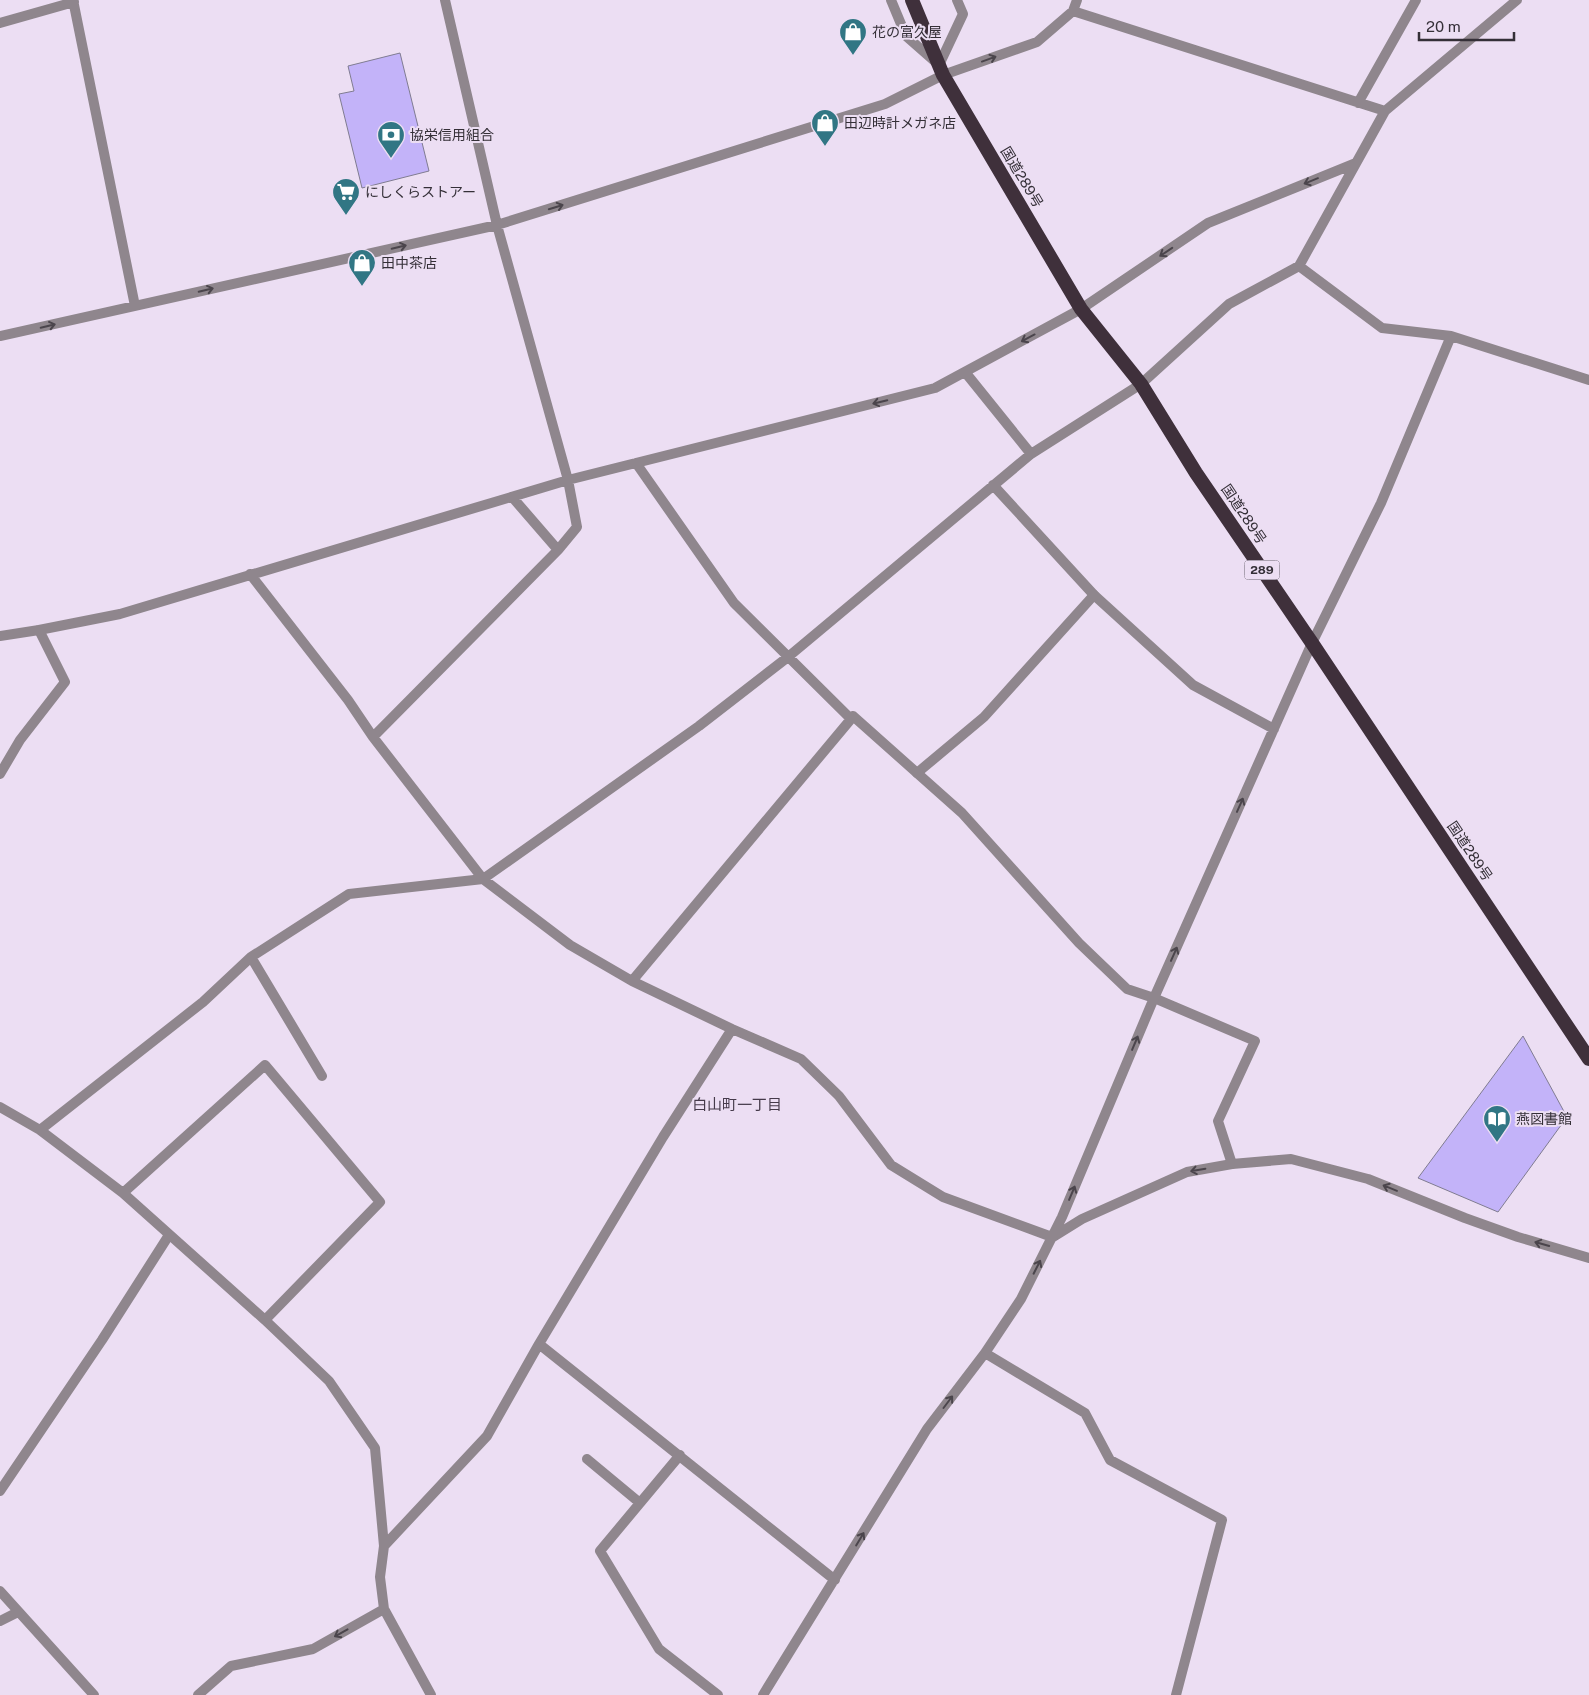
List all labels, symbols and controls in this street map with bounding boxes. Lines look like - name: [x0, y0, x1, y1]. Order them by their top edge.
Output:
- scale bar: [1419, 10, 1514, 42]
- shop icon: 花の富久屋: [838, 17, 868, 56]
- text: 20 m: [1426, 18, 1461, 35]
- place label: 花の富久屋: [872, 24, 942, 40]
- one-way arrow: [981, 54, 996, 63]
- shop icon: 田辺時計メガネ店: [810, 108, 840, 147]
- place label: 田辺時計メガネ店: [844, 115, 956, 131]
- bank icon: 協栄信用組合: [376, 120, 406, 159]
- place label: 協栄信用組合: [410, 127, 494, 143]
- street label: 国道289号: [998, 144, 1046, 210]
- supermarket icon: にしくらストアー: [331, 177, 361, 216]
- one-way arrow: [1304, 177, 1319, 187]
- place label: にしくらストアー: [365, 184, 476, 200]
- one-way arrow: [548, 201, 564, 211]
- one-way arrow: [390, 242, 406, 251]
- one-way arrow: [1159, 247, 1173, 257]
- shop icon: 田中茶店: [347, 248, 377, 287]
- place label: 田中茶店: [381, 255, 437, 271]
- one-way arrow: [198, 285, 214, 294]
- one-way arrow: [39, 321, 55, 330]
- one-way arrow: [1021, 334, 1036, 343]
- one-way arrow: [872, 398, 888, 407]
- street label: 国道289号: [1218, 481, 1270, 547]
- road number: 289: [1244, 560, 1280, 580]
- one-way arrow: [1235, 798, 1245, 813]
- street label: 国道289号: [1444, 818, 1496, 884]
- one-way arrow: [1169, 946, 1179, 961]
- one-way arrow: [1131, 1036, 1140, 1051]
- district label: 白山町一丁目: [692, 1096, 782, 1113]
- library icon: 燕図書館: [1482, 1104, 1512, 1143]
- place label: 燕図書館: [1516, 1111, 1572, 1127]
- one-way arrow: [1190, 1165, 1206, 1175]
- one-way arrow: [1383, 1182, 1398, 1192]
- one-way arrow: [1068, 1186, 1078, 1201]
- one-way arrow: [1535, 1239, 1551, 1249]
- one-way arrow: [1032, 1259, 1042, 1274]
- one-way arrow: [942, 1396, 953, 1409]
- one-way arrow: [856, 1532, 866, 1546]
- one-way arrow: [335, 1629, 349, 1639]

